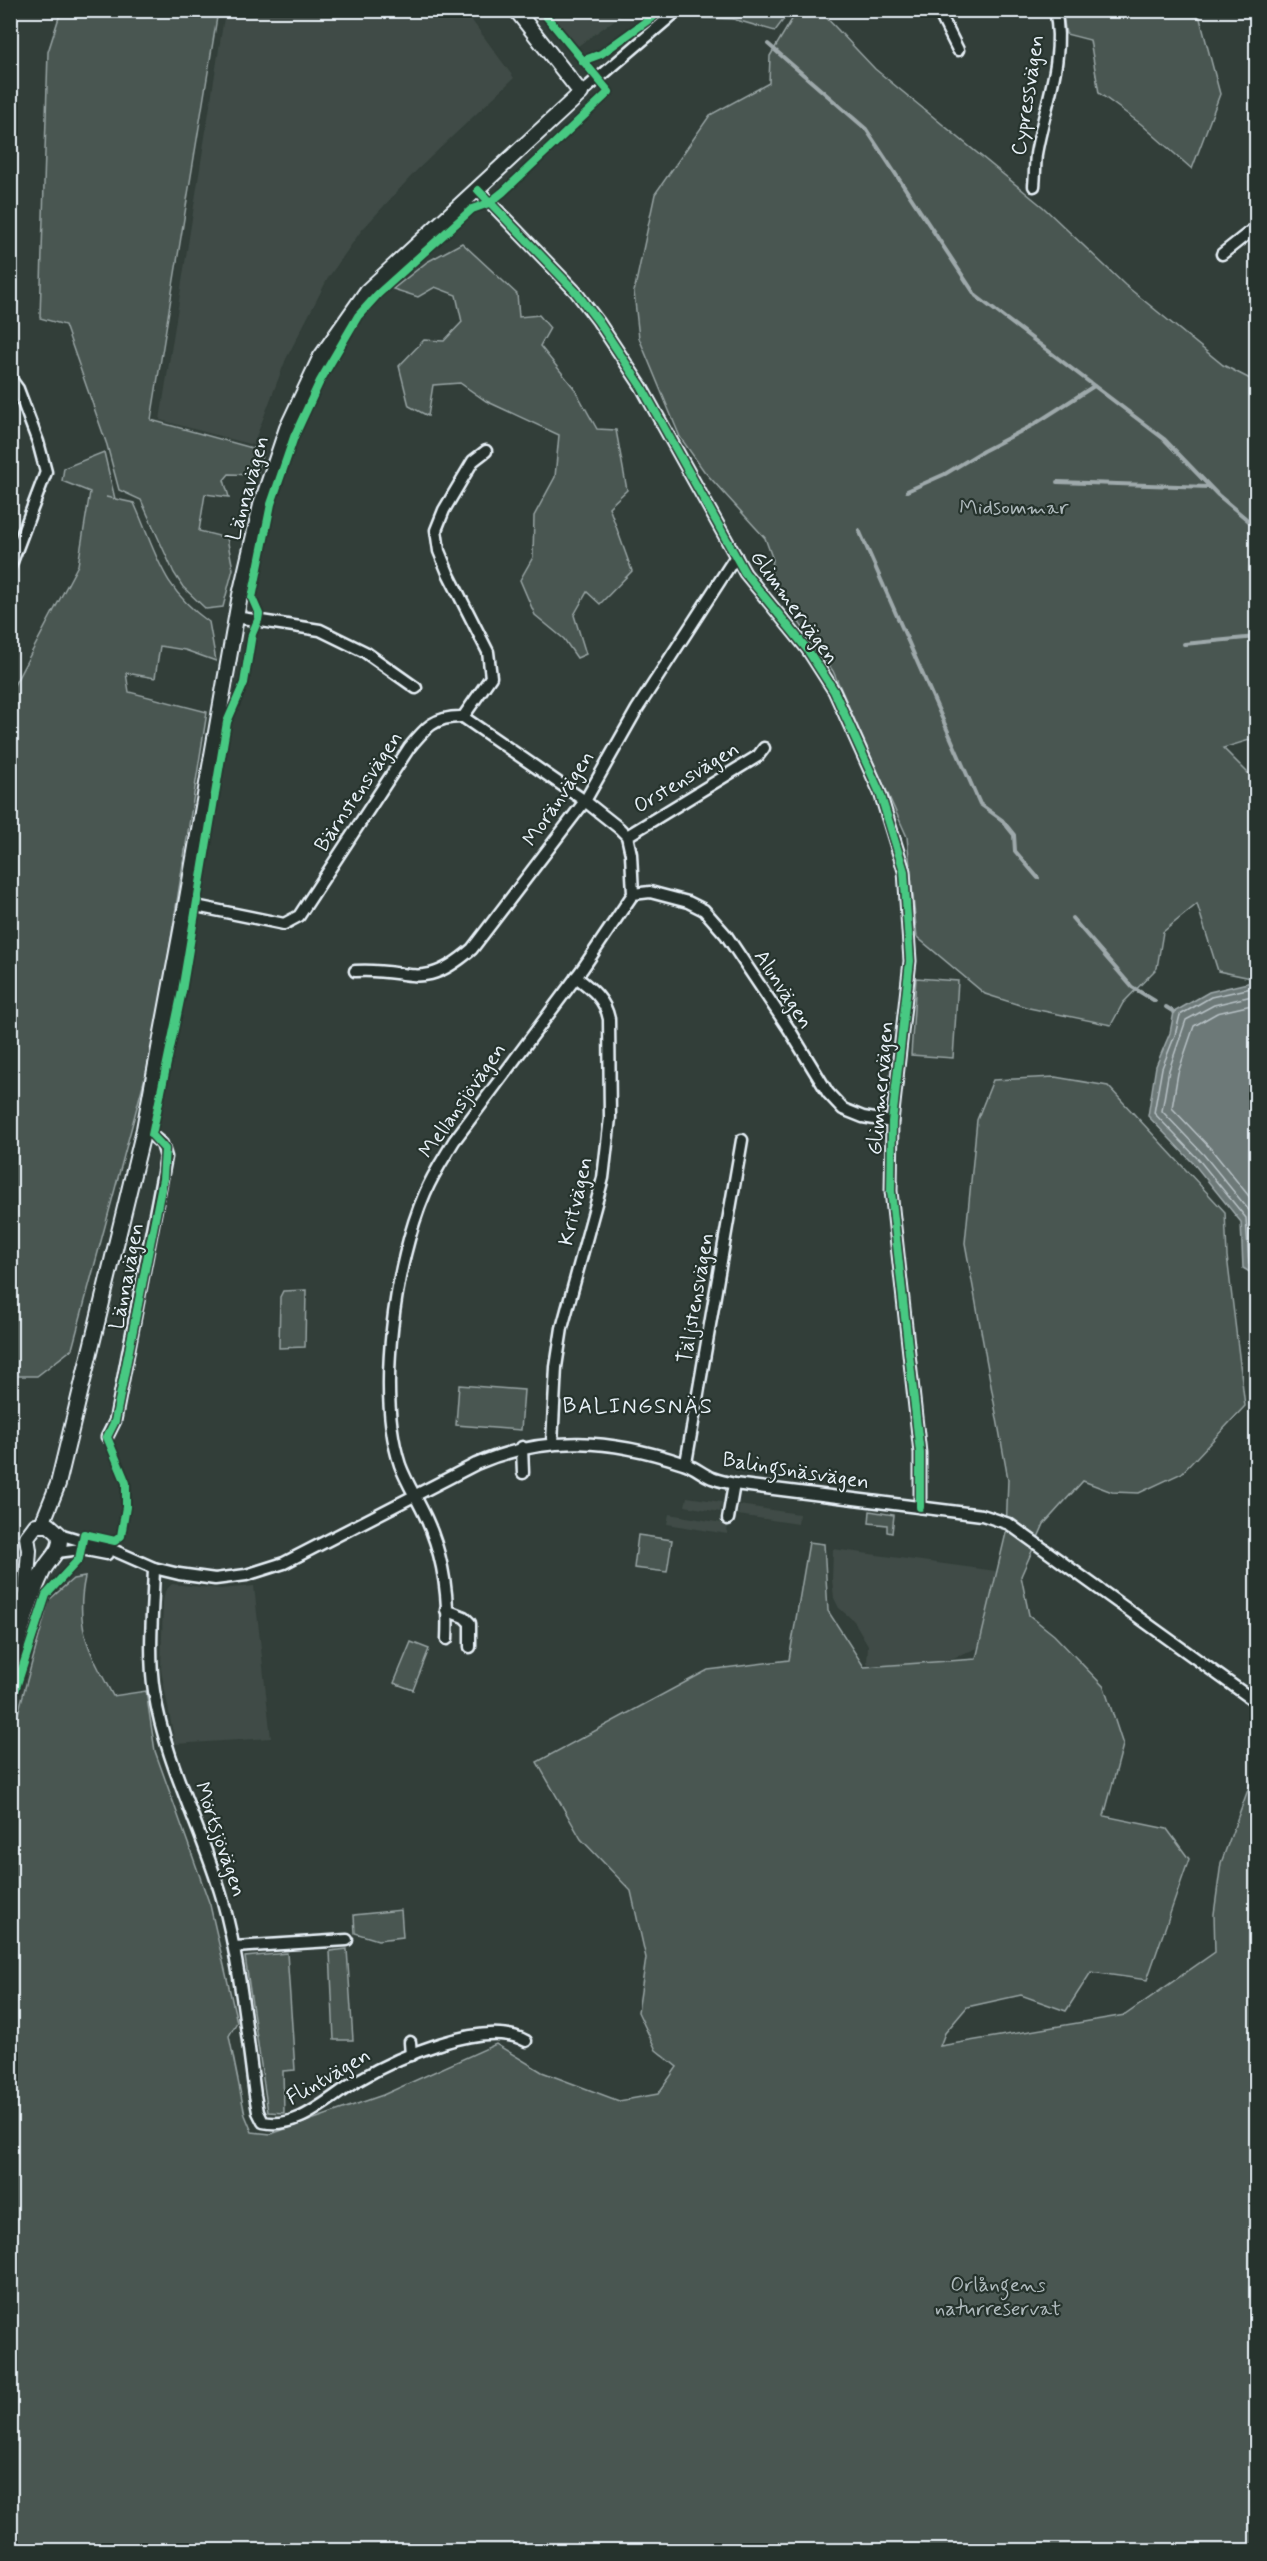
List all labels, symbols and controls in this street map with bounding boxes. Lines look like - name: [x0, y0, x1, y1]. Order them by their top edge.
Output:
- street label: Cypressvägen: [1005, 33, 1051, 158]
- street label: Lännavägen: [220, 433, 276, 544]
- park label: Midsommar: [959, 494, 1069, 522]
- street label: Glimmervägen: [743, 545, 845, 670]
- street label: Bärnstensvägen: [308, 726, 410, 857]
- street label: Orstensvägen: [628, 735, 745, 820]
- street label: Moränvägen: [517, 745, 601, 852]
- street label: Alunvägen: [747, 944, 819, 1035]
- street label: Glimmervägen: [861, 1020, 901, 1156]
- street label: Mellansjövägen: [413, 1037, 513, 1164]
- street label: Kritvägen: [552, 1154, 600, 1248]
- street label: Lännavägen: [103, 1221, 151, 1332]
- street label: Täljstensvägen: [671, 1231, 721, 1366]
- district label: BALINGSNÄS: [562, 1393, 714, 1421]
- street label: Balingsnäsvägen: [720, 1446, 871, 1498]
- street label: Mörtsjövägen: [187, 1778, 253, 1900]
- street label: Flintvägen: [281, 2042, 376, 2112]
- park label: Orlångens naturreservat: [935, 2271, 1061, 2323]

